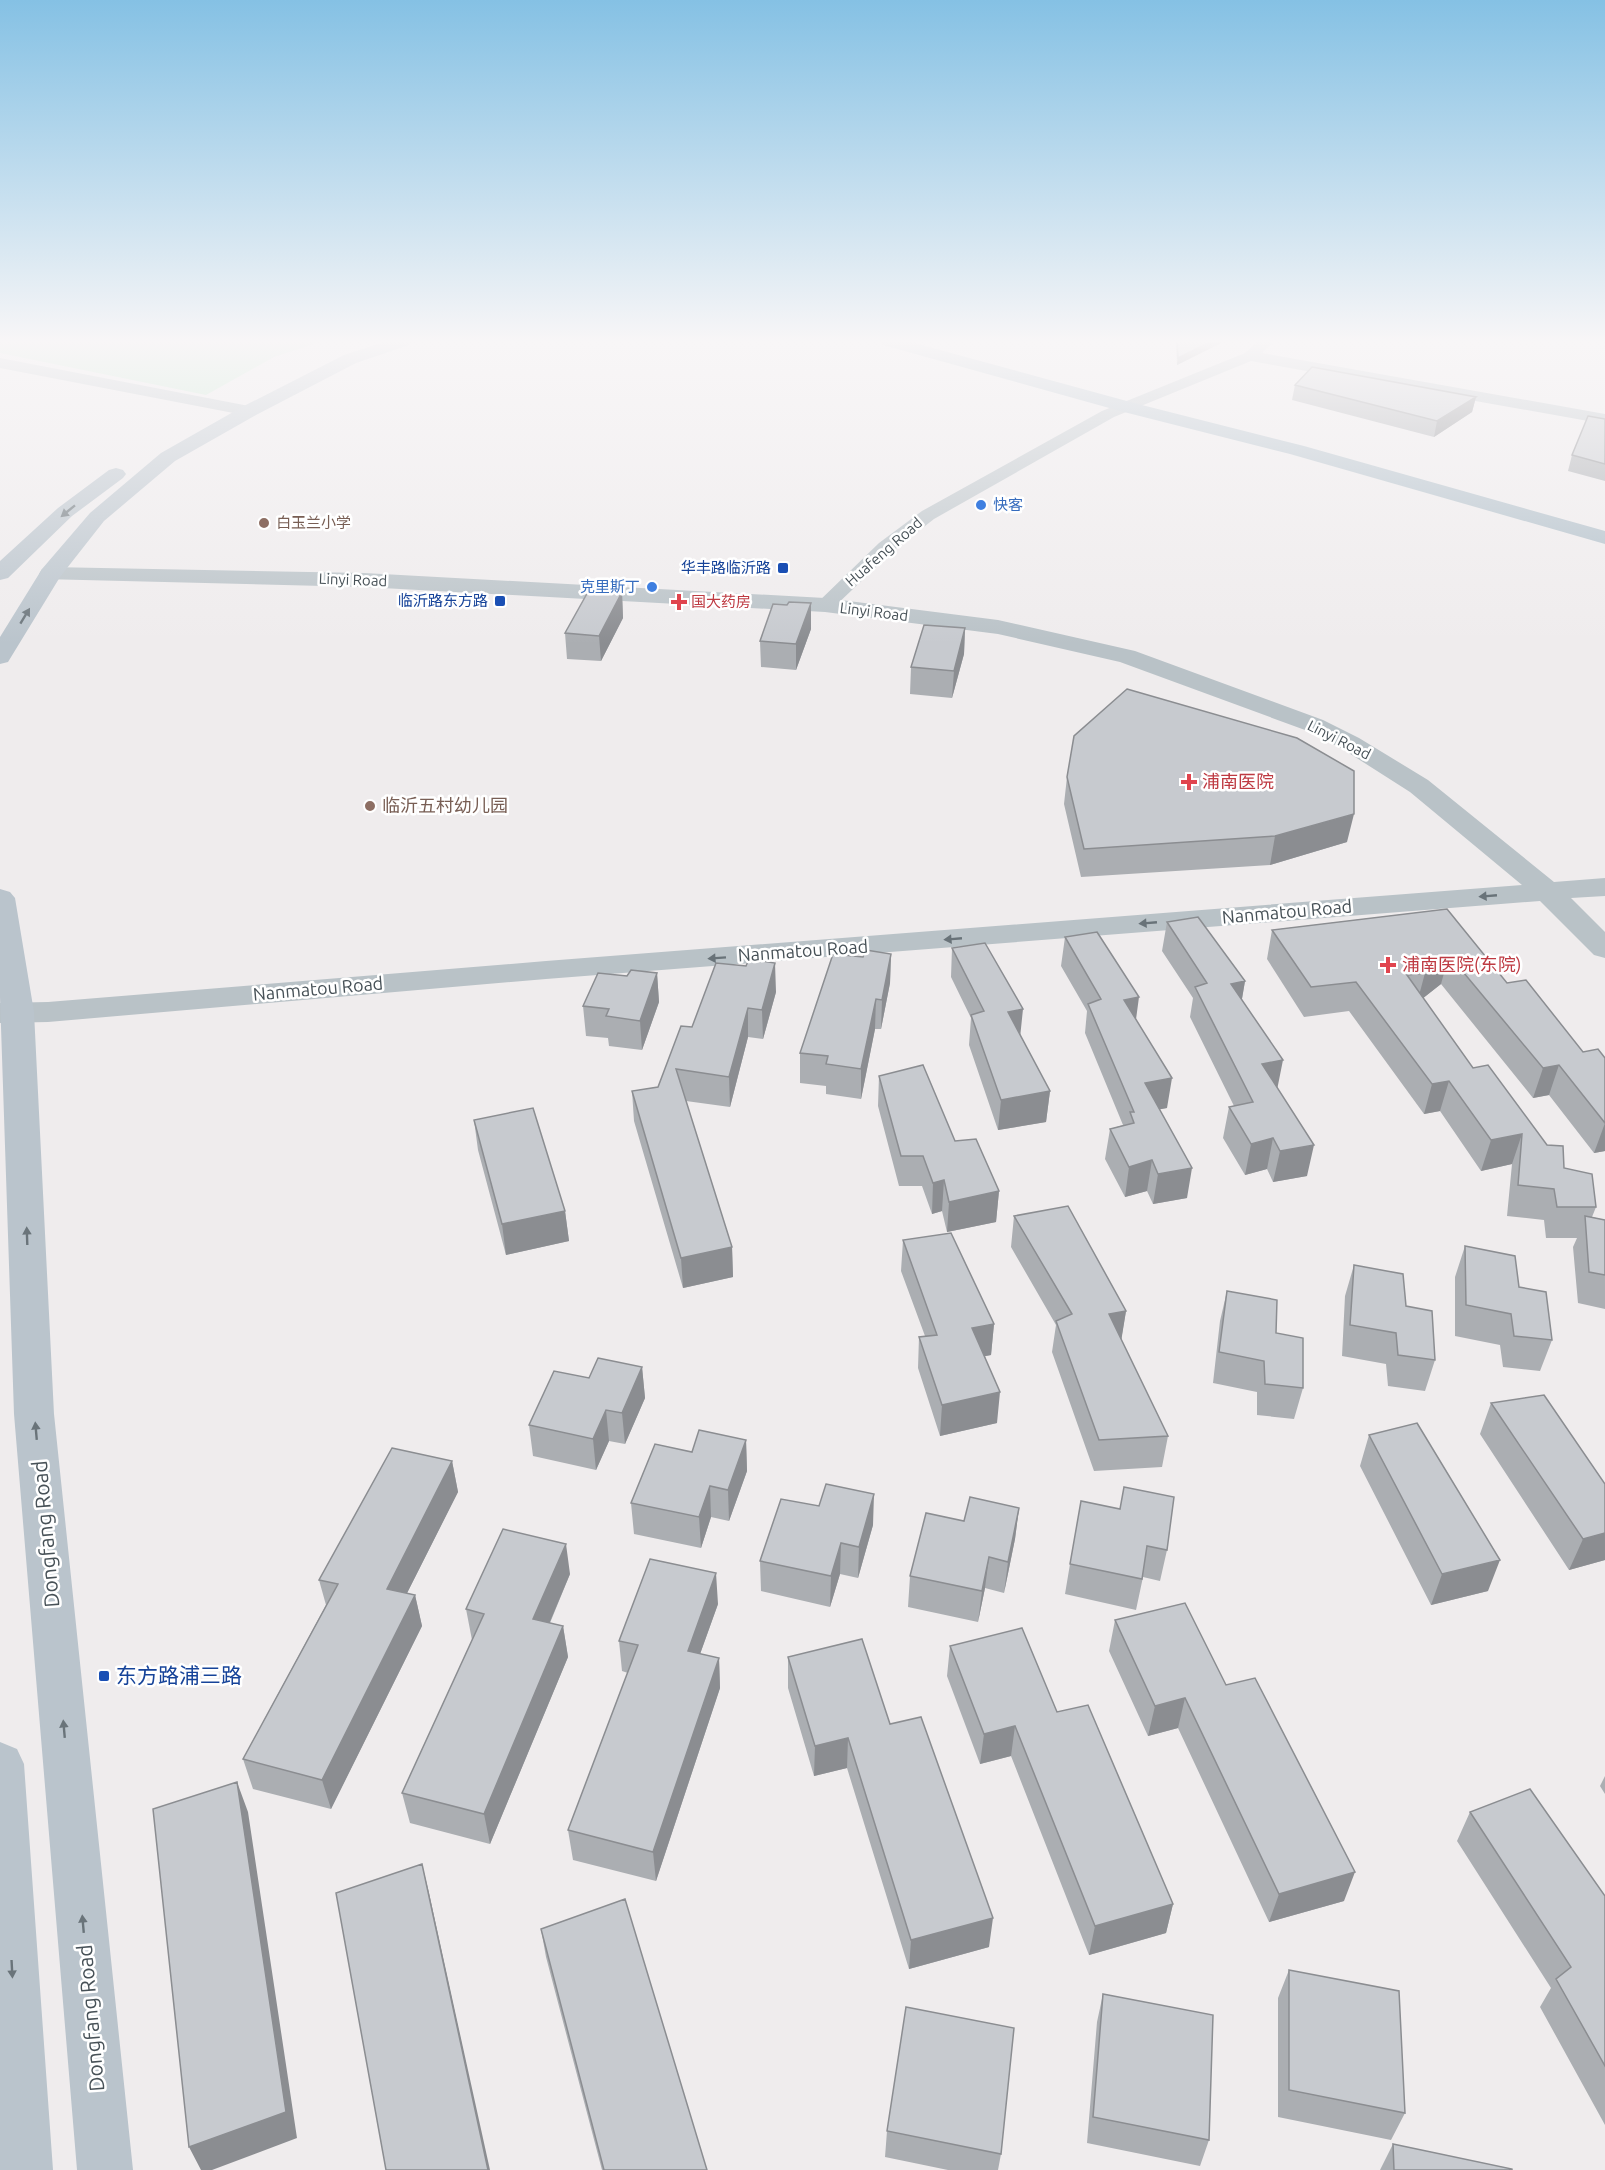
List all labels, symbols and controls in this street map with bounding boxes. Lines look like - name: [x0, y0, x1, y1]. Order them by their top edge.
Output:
- place label: 快客: [993, 496, 1023, 513]
- marker: 快客: [974, 498, 988, 512]
- one-way arrow: [60, 504, 76, 517]
- place label: 白玉兰小学: [276, 514, 351, 531]
- street label: Huafeng Road: [842, 514, 925, 590]
- marker: 白玉兰小学: [257, 516, 271, 530]
- place label: 华丰路临沂路: [681, 559, 771, 576]
- marker: 华丰路临沂路: [776, 561, 790, 575]
- street label: Linyi Road: [318, 570, 388, 589]
- place label: 克里斯丁: [580, 578, 640, 595]
- marker: 克里斯丁: [645, 580, 659, 594]
- place label: 临沂路东方路: [398, 592, 488, 609]
- place label: 国大药房: [691, 593, 751, 610]
- marker: 临沂路东方路: [493, 594, 507, 608]
- marker: 国大药房: [672, 595, 686, 609]
- street label: Linyi Road: [839, 599, 909, 624]
- one-way arrow: [19, 608, 30, 624]
- street label: Linyi Road: [1305, 716, 1374, 763]
- place label: 浦南医院: [1202, 771, 1274, 791]
- marker: 浦南医院: [1180, 773, 1198, 791]
- place label: 临沂五村幼儿园: [382, 795, 508, 815]
- marker: 临沂五村幼儿园: [363, 799, 377, 813]
- one-way arrow: [1479, 891, 1498, 901]
- street label: Nanmatou Road: [1221, 895, 1353, 927]
- one-way arrow: [1138, 919, 1157, 928]
- one-way arrow: [944, 934, 963, 944]
- street label: Nanmatou Road: [737, 935, 869, 965]
- one-way arrow: [707, 953, 726, 962]
- place label: 浦南医院(东院): [1402, 954, 1521, 975]
- marker: 浦南医院(东院): [1379, 956, 1397, 974]
- street label: Nanmatou Road: [252, 972, 384, 1004]
- one-way arrow: [22, 1226, 31, 1245]
- one-way arrow: [31, 1421, 41, 1440]
- street label: Dongfang Road: [27, 1460, 63, 1608]
- place label: 东方路浦三路: [116, 1663, 242, 1687]
- marker: 东方路浦三路: [97, 1669, 111, 1683]
- one-way arrow: [59, 1720, 69, 1739]
- one-way arrow: [78, 1914, 88, 1933]
- street label: Dongfang Road: [72, 1944, 108, 2092]
- one-way arrow: [8, 1960, 17, 1979]

